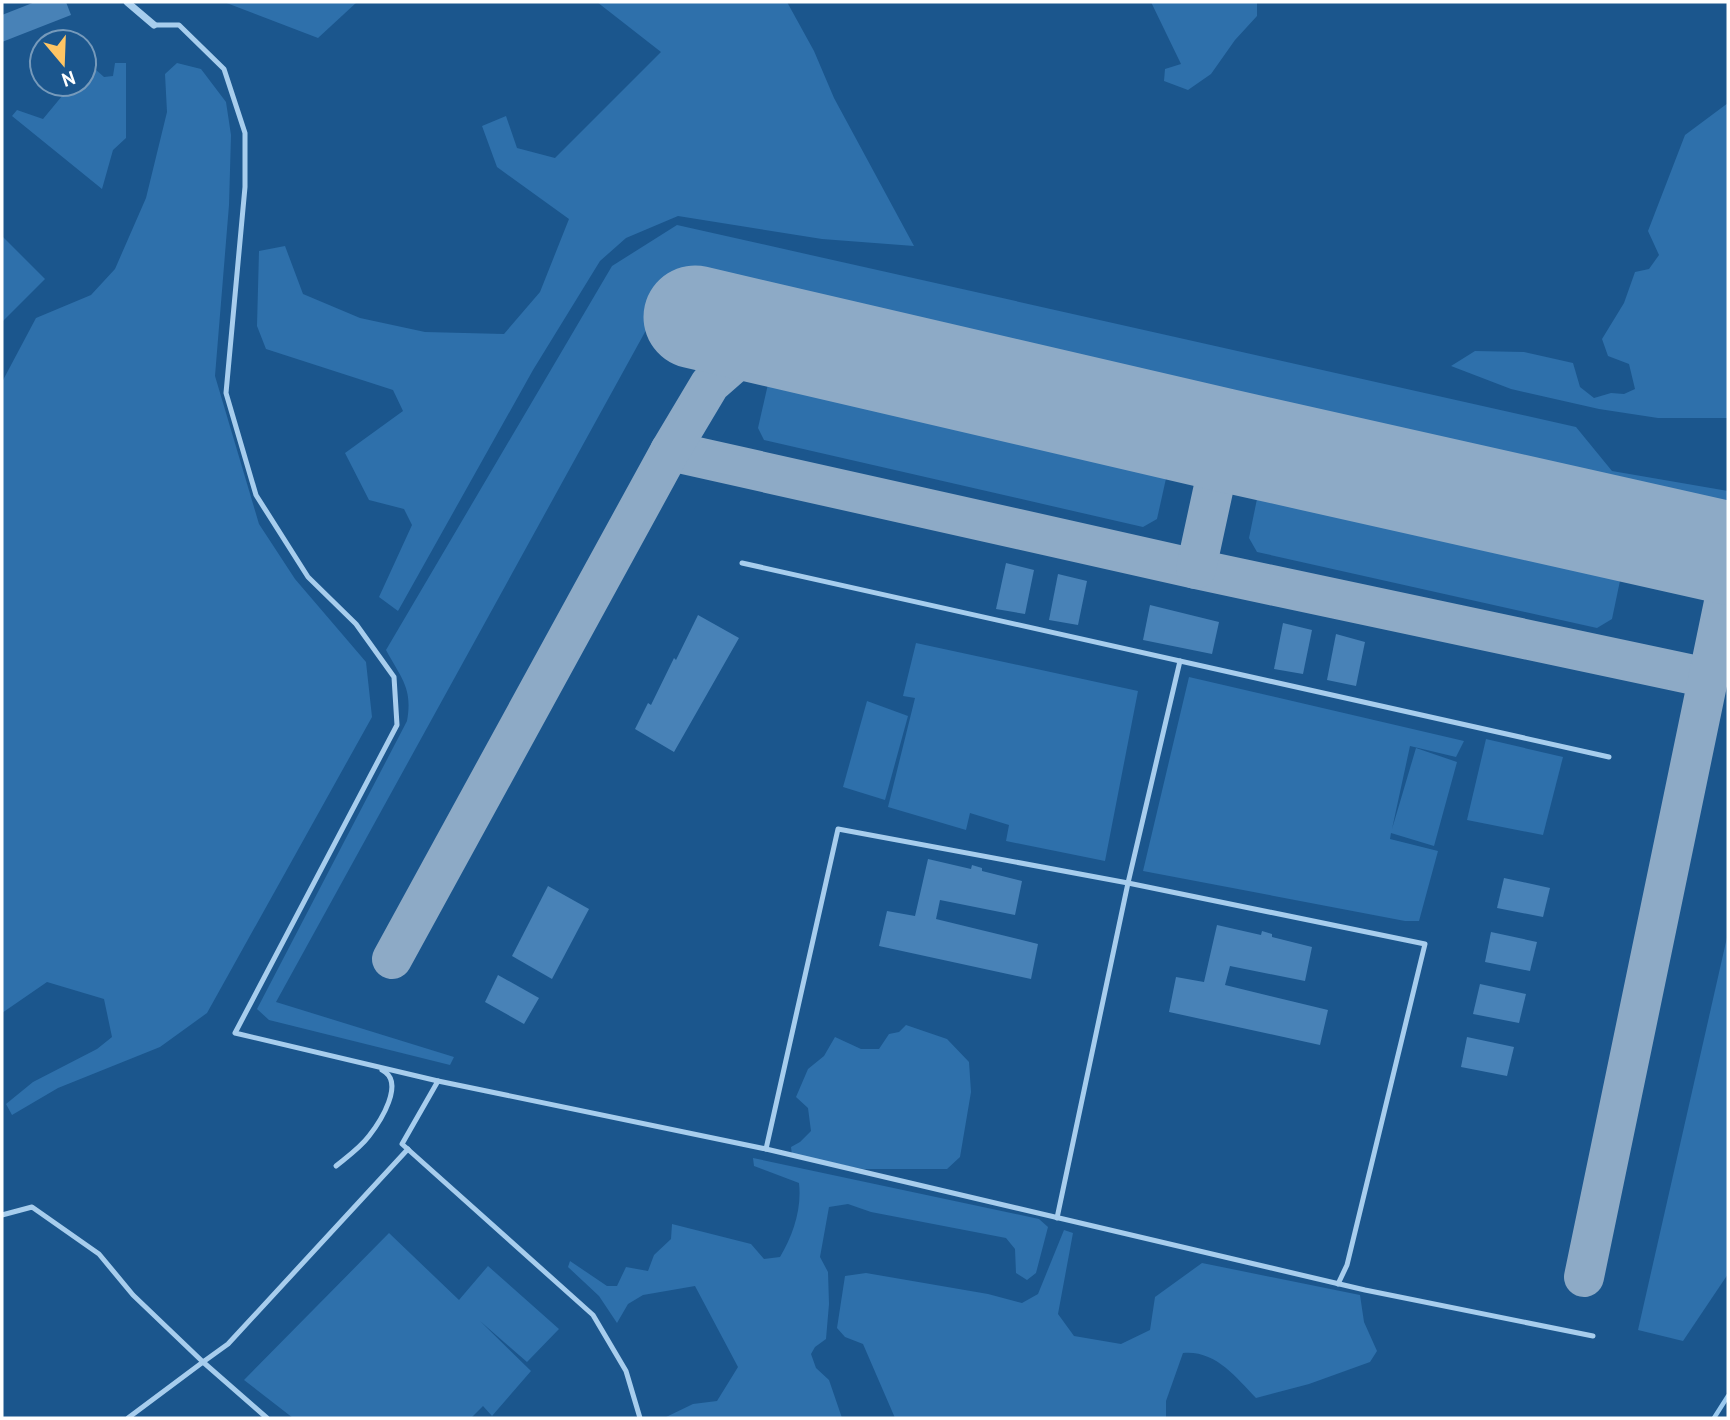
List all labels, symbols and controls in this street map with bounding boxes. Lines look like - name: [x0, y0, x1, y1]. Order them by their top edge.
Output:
- north arrow: [28, 28, 98, 98]
- text: N: [59, 66, 78, 92]

